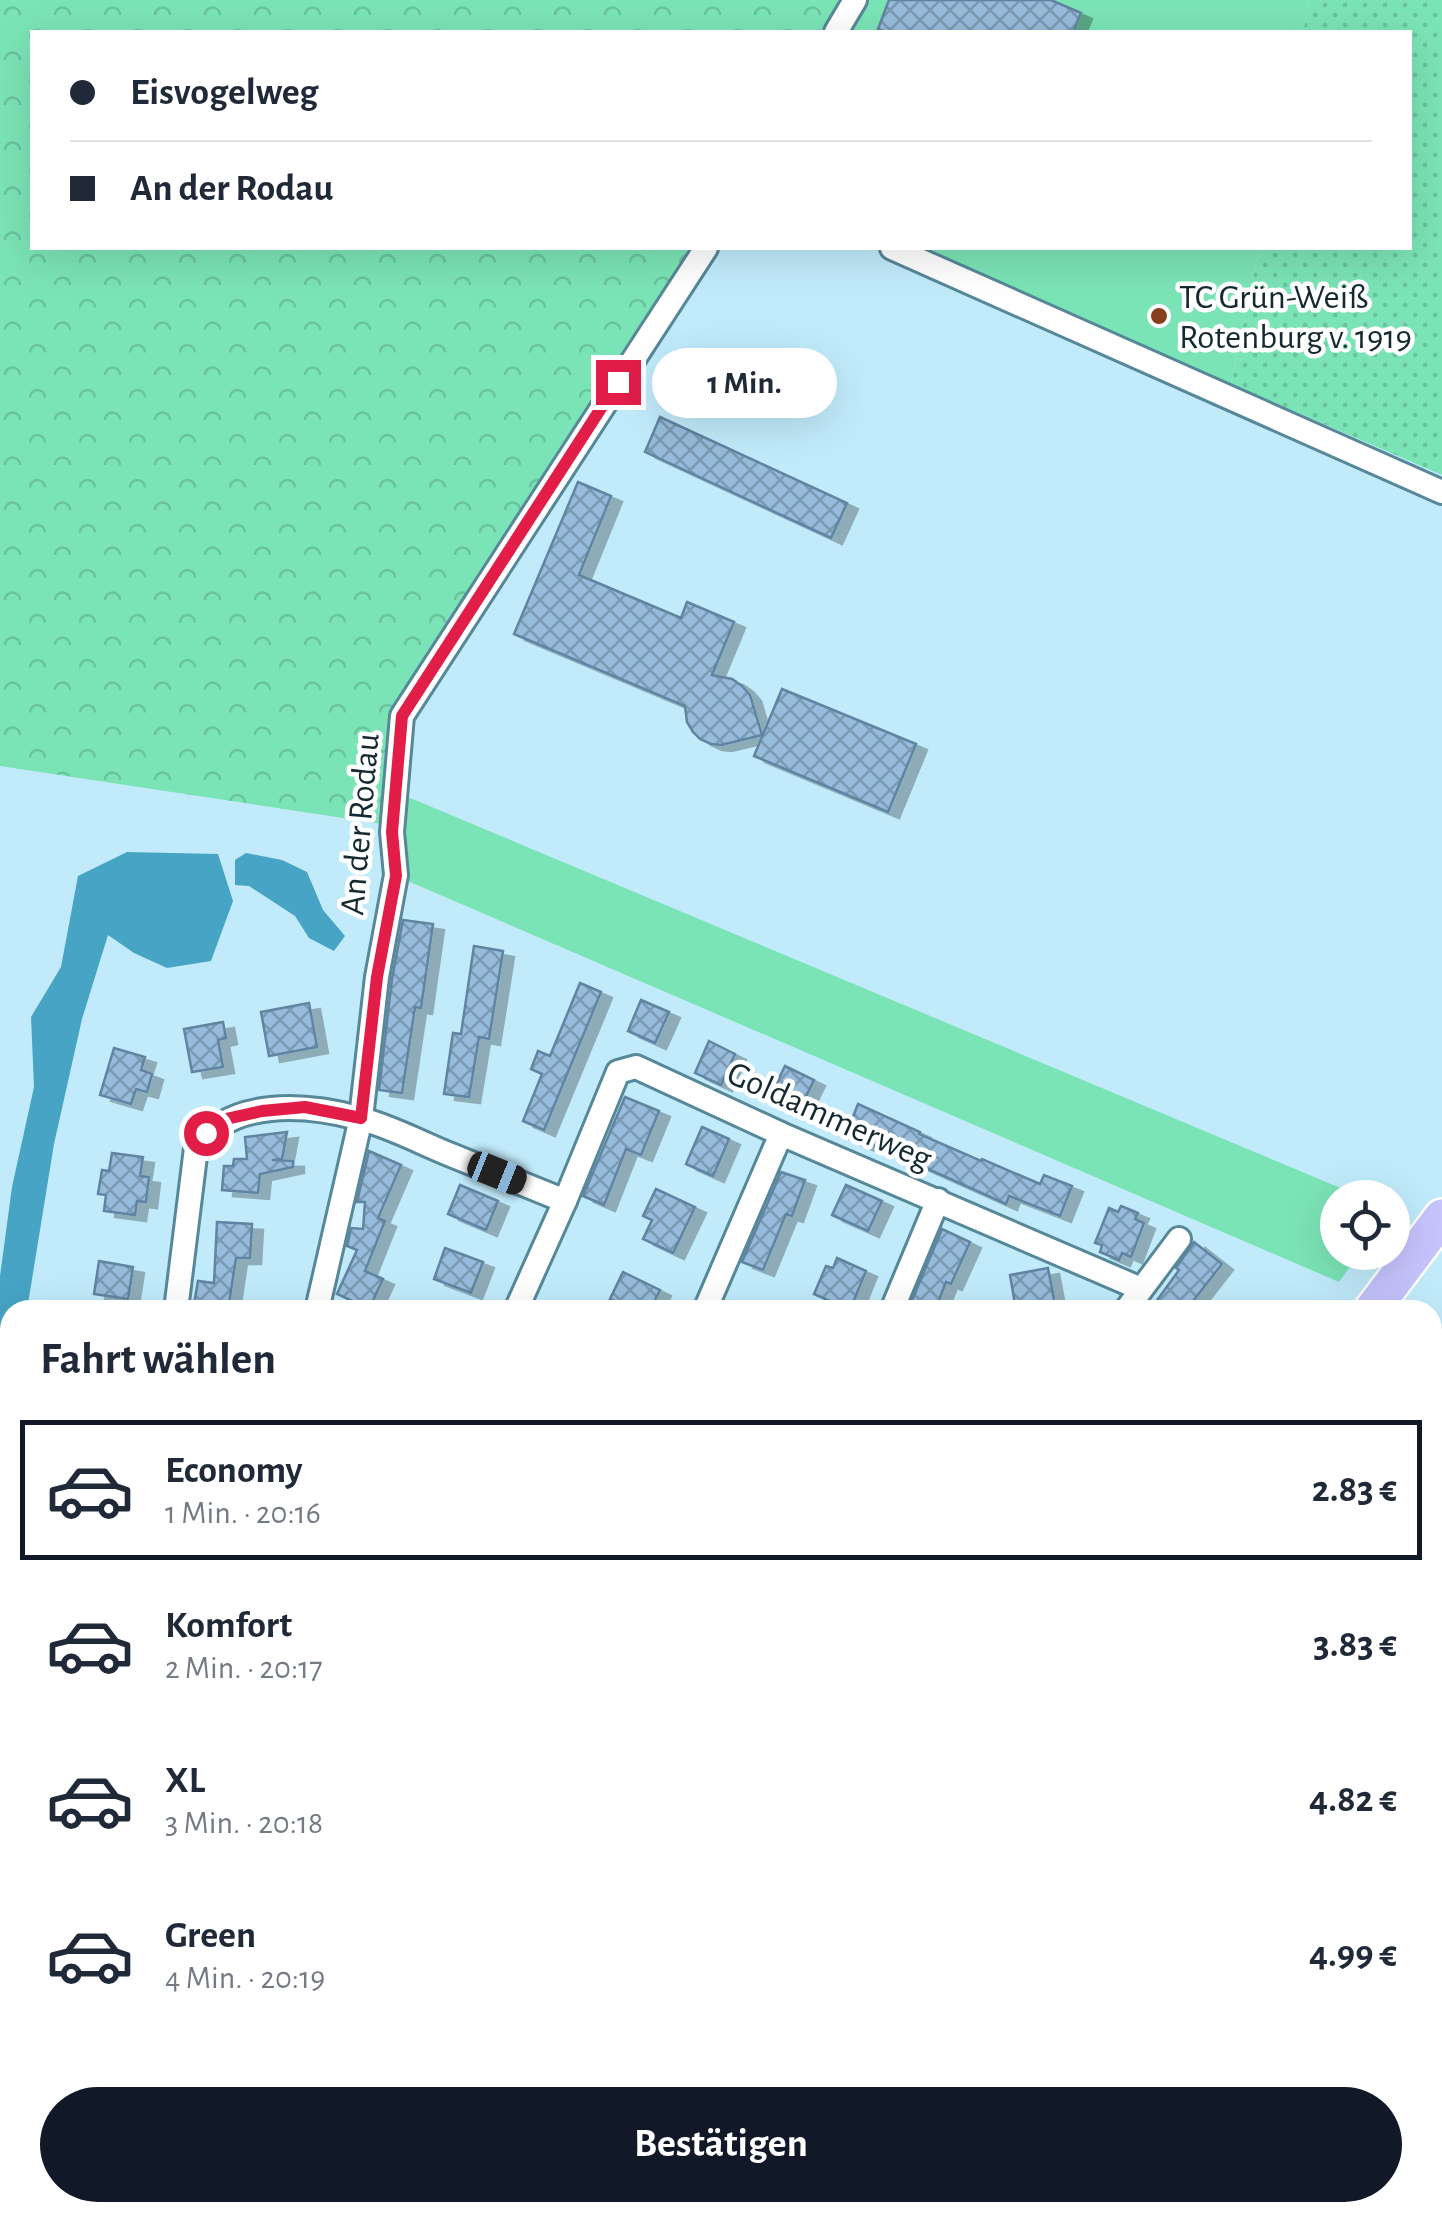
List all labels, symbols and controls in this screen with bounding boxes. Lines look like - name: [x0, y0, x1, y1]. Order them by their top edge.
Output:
- text: Eisvogelweg: [130, 74, 318, 112]
- text: An der Rodau: [130, 170, 333, 208]
- place label: TC Grün-Weiß Rotenburg v. 1919: [1179, 280, 1412, 355]
- marker: TC Grün-Weiß Rotenburg v. 1919: [1148, 305, 1170, 327]
- callout: 1 Min.: [653, 347, 838, 417]
- route end: [596, 360, 641, 405]
- text: 1 Min.: [707, 367, 782, 399]
- street label: An der Rodau: [335, 732, 386, 917]
- street label: Goldammerweg: [722, 1056, 937, 1177]
- route start: [184, 1111, 229, 1156]
- car: [464, 1148, 530, 1198]
- map controls: [1320, 1180, 1410, 1270]
- button: locate: [1320, 1180, 1410, 1270]
- text: Fahrt wählen: [40, 1337, 276, 1382]
- icon: car: [45, 1445, 135, 1535]
- text: Economy: [165, 1452, 303, 1490]
- text: 2.83 €: [1312, 1471, 1397, 1509]
- text: 1 Min. · 20:16: [165, 1497, 321, 1529]
- icon: car: [45, 1600, 135, 1690]
- text: Komfort: [165, 1607, 292, 1645]
- text: 3.83 €: [1313, 1626, 1397, 1664]
- text: 2 Min. · 20:17: [165, 1652, 323, 1684]
- icon: car: [45, 1755, 135, 1845]
- text: XL: [165, 1762, 205, 1800]
- text: 4.82 €: [1309, 1781, 1397, 1819]
- text: 3 Min. · 20:18: [165, 1807, 323, 1839]
- icon: car: [45, 1910, 135, 2000]
- text: Green: [165, 1917, 256, 1955]
- text: 4.99 €: [1309, 1936, 1397, 1974]
- text: 4 Min. · 20:19: [165, 1962, 325, 1994]
- button: Bestätigen: [40, 2087, 1402, 2202]

